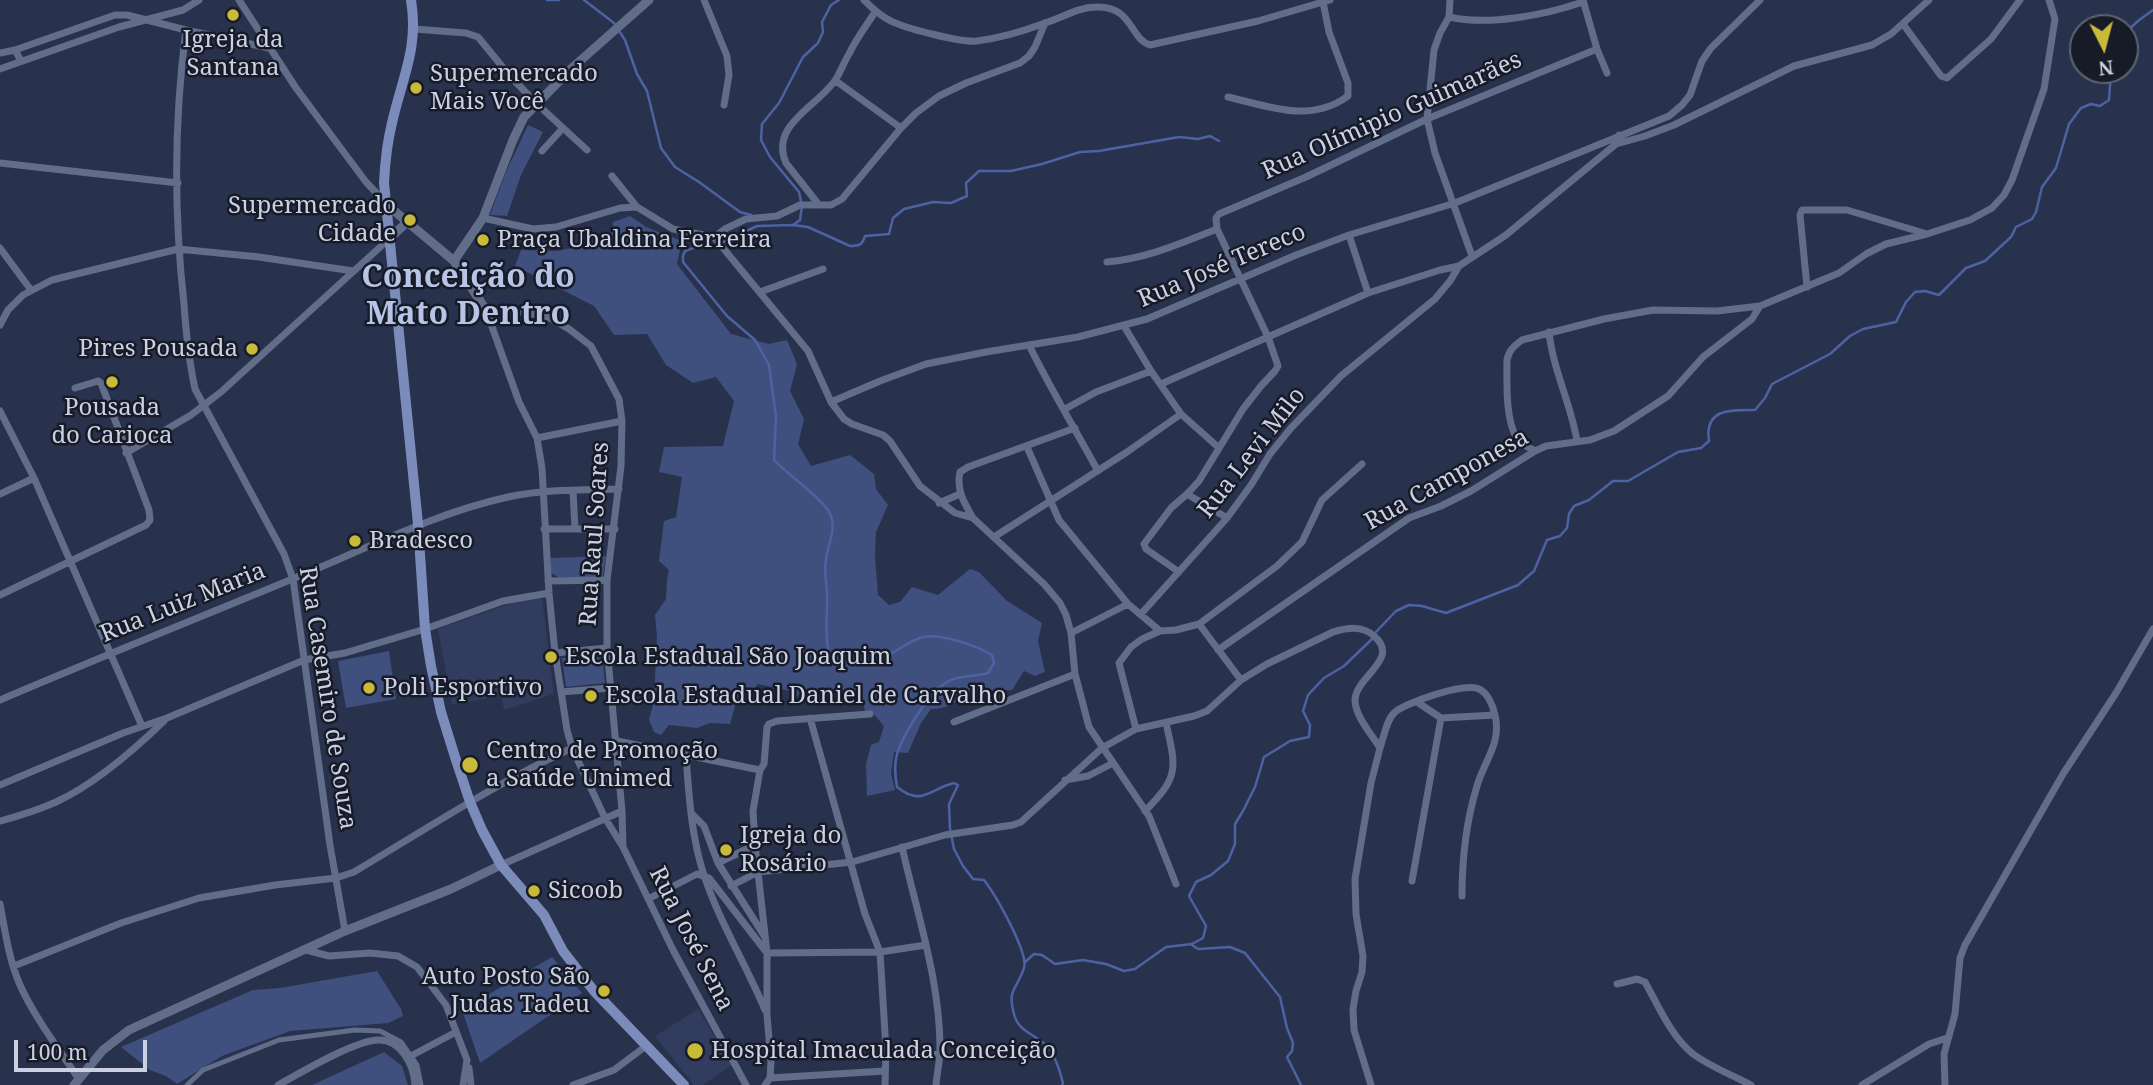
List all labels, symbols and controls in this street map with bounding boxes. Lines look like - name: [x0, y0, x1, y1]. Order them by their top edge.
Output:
- marker: Igreja da Santana: [225, 7, 241, 23]
- north arrow: [2069, 14, 2139, 84]
- place label: Igreja da Santana: [182, 26, 284, 82]
- street label: Rua Olímipio Guimarães: [1258, 46, 1526, 186]
- text: N: [2097, 54, 2115, 82]
- place label: Supermercado Mais Você: [430, 60, 598, 116]
- marker: Supermercado Mais Você: [408, 80, 424, 96]
- place label: Supermercado Cidade: [228, 192, 396, 248]
- marker: Supermercado Cidade: [402, 212, 418, 228]
- street label: Rua José Tereco: [1134, 218, 1310, 314]
- place label: Praça Ubaldina Ferreira: [497, 226, 771, 254]
- marker: Praça Ubaldina Ferreira: [475, 232, 491, 248]
- district label: Conceição do Mato Dentro: [361, 259, 575, 334]
- place label: Pires Pousada: [78, 335, 238, 363]
- marker: Pires Pousada: [244, 341, 260, 357]
- marker: Pousada do Carioca: [104, 374, 120, 390]
- street label: Rua Levi Milo: [1192, 382, 1312, 524]
- place label: Pousada do Carioca: [51, 394, 173, 450]
- street label: Rua Camponesa: [1360, 423, 1534, 537]
- street label: Rua Raul Soares: [574, 441, 616, 627]
- place label: Bradesco: [369, 527, 473, 555]
- marker: Bradesco: [347, 533, 363, 549]
- street label: Rua Luiz Maria: [96, 557, 270, 649]
- street label: Rua Casemiro de Souza: [292, 564, 362, 832]
- place label: Escola Estadual São Joaquim: [565, 643, 891, 671]
- marker: Escola Estadual São Joaquim: [543, 649, 559, 665]
- place label: Poli Esportivo: [383, 674, 542, 702]
- marker: Poli Esportivo: [361, 680, 377, 696]
- place label: Escola Estadual Daniel de Carvalho: [605, 682, 1006, 710]
- marker: Escola Estadual Daniel de Carvalho: [583, 688, 599, 704]
- place label: Centro de Promoção a Saúde Unimed: [486, 737, 718, 793]
- marker: Centro de Promoção a Saúde Unimed: [460, 755, 480, 775]
- place label: Igreja do Rosário: [740, 822, 841, 878]
- marker: Igreja do Rosário: [718, 842, 734, 858]
- street label: Rua José Sena: [642, 862, 740, 1016]
- place label: Sicoob: [548, 877, 623, 905]
- marker: Sicoob: [526, 883, 542, 899]
- place label: Auto Posto São Judas Tadeu: [422, 963, 590, 1019]
- marker: Auto Posto São Judas Tadeu: [596, 983, 612, 999]
- scale bar: [18, 1026, 150, 1070]
- place label: Hospital Imaculada Conceição: [711, 1037, 1056, 1065]
- text: 100 m: [27, 1038, 88, 1066]
- marker: Hospital Imaculada Conceição: [685, 1041, 705, 1061]

